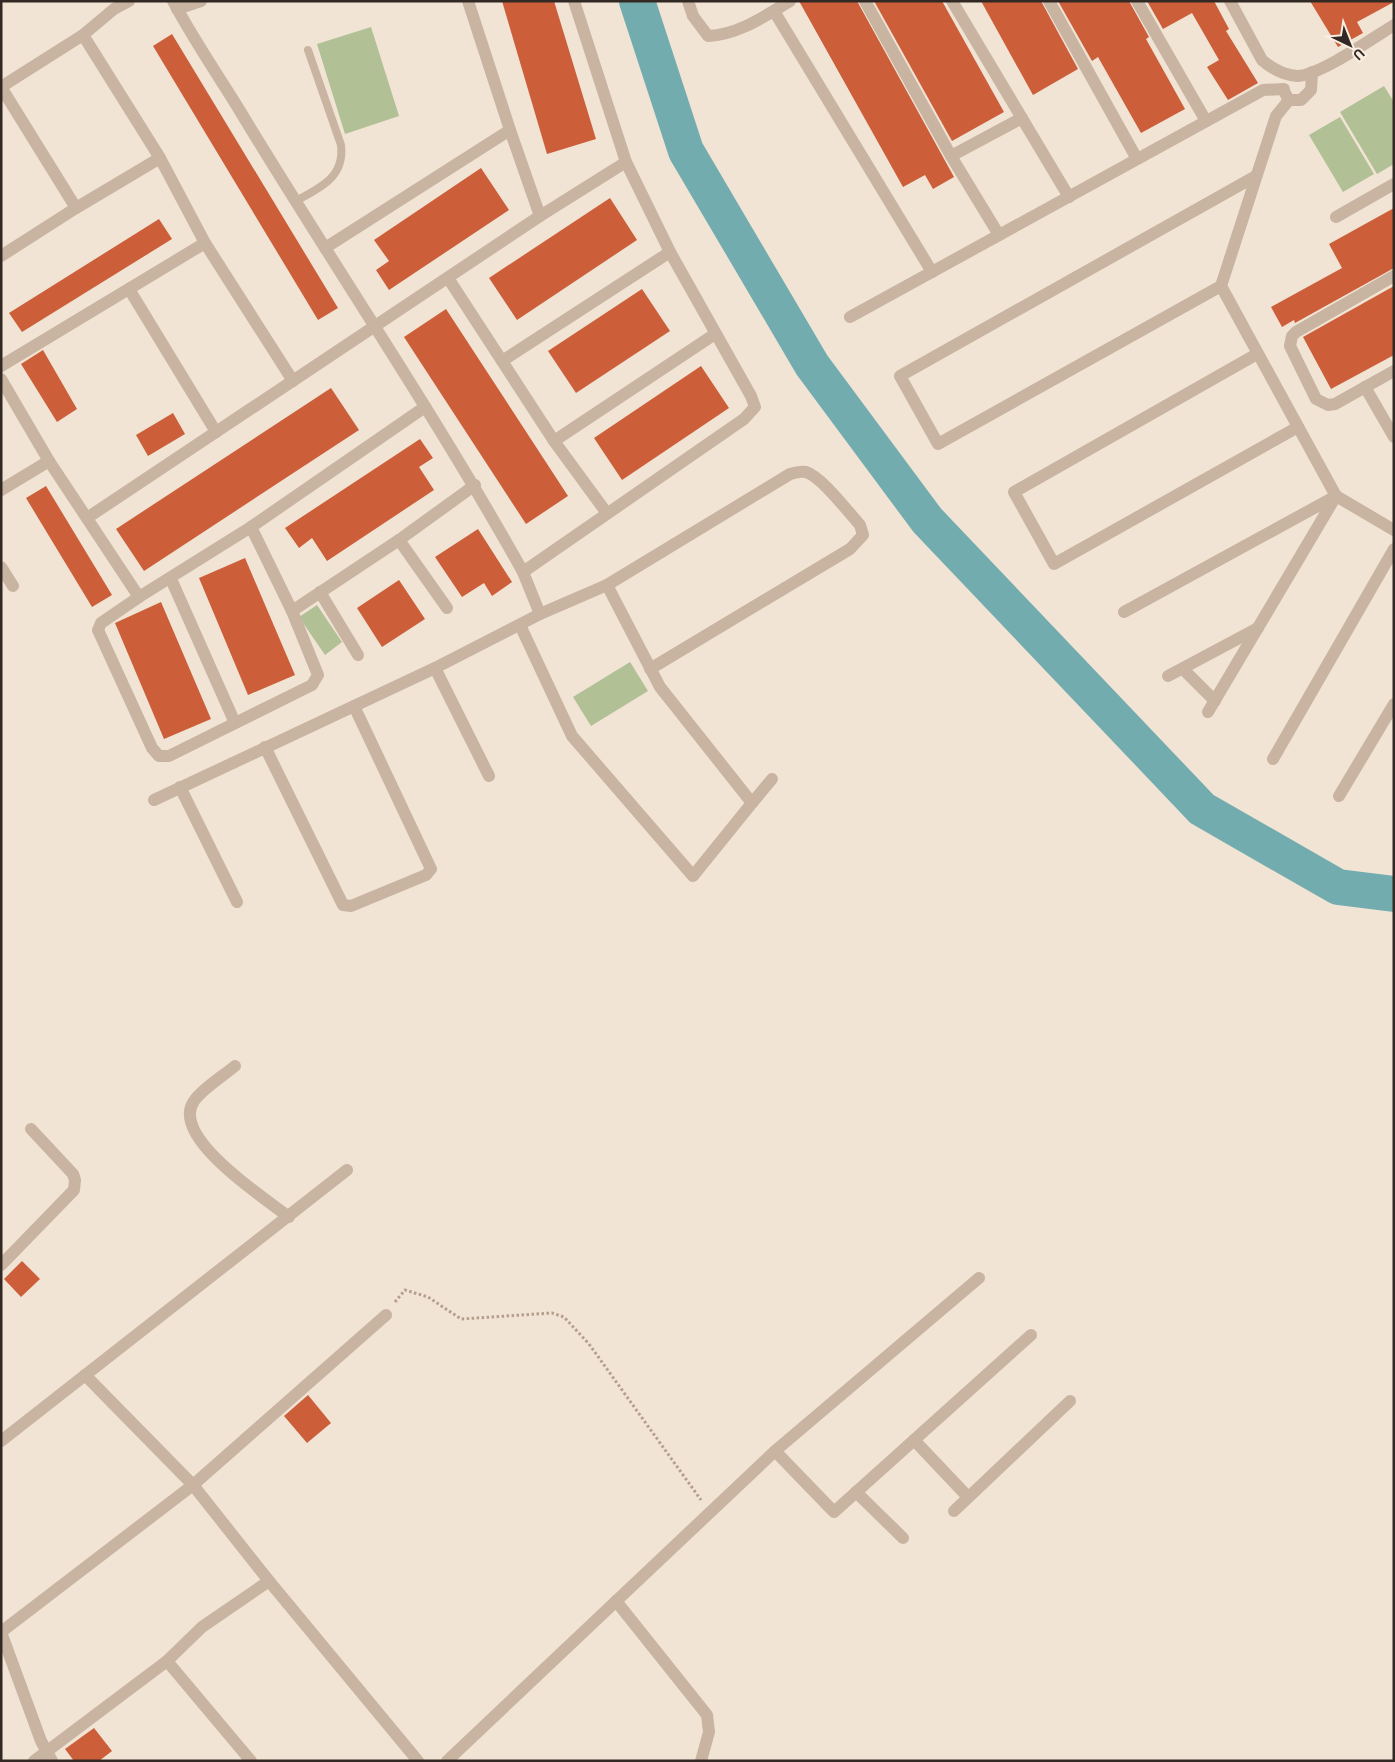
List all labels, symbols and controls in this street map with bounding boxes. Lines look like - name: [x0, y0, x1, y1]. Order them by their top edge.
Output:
- north arrow: [1325, 20, 1375, 70]
- text: U: [1349, 45, 1369, 64]

